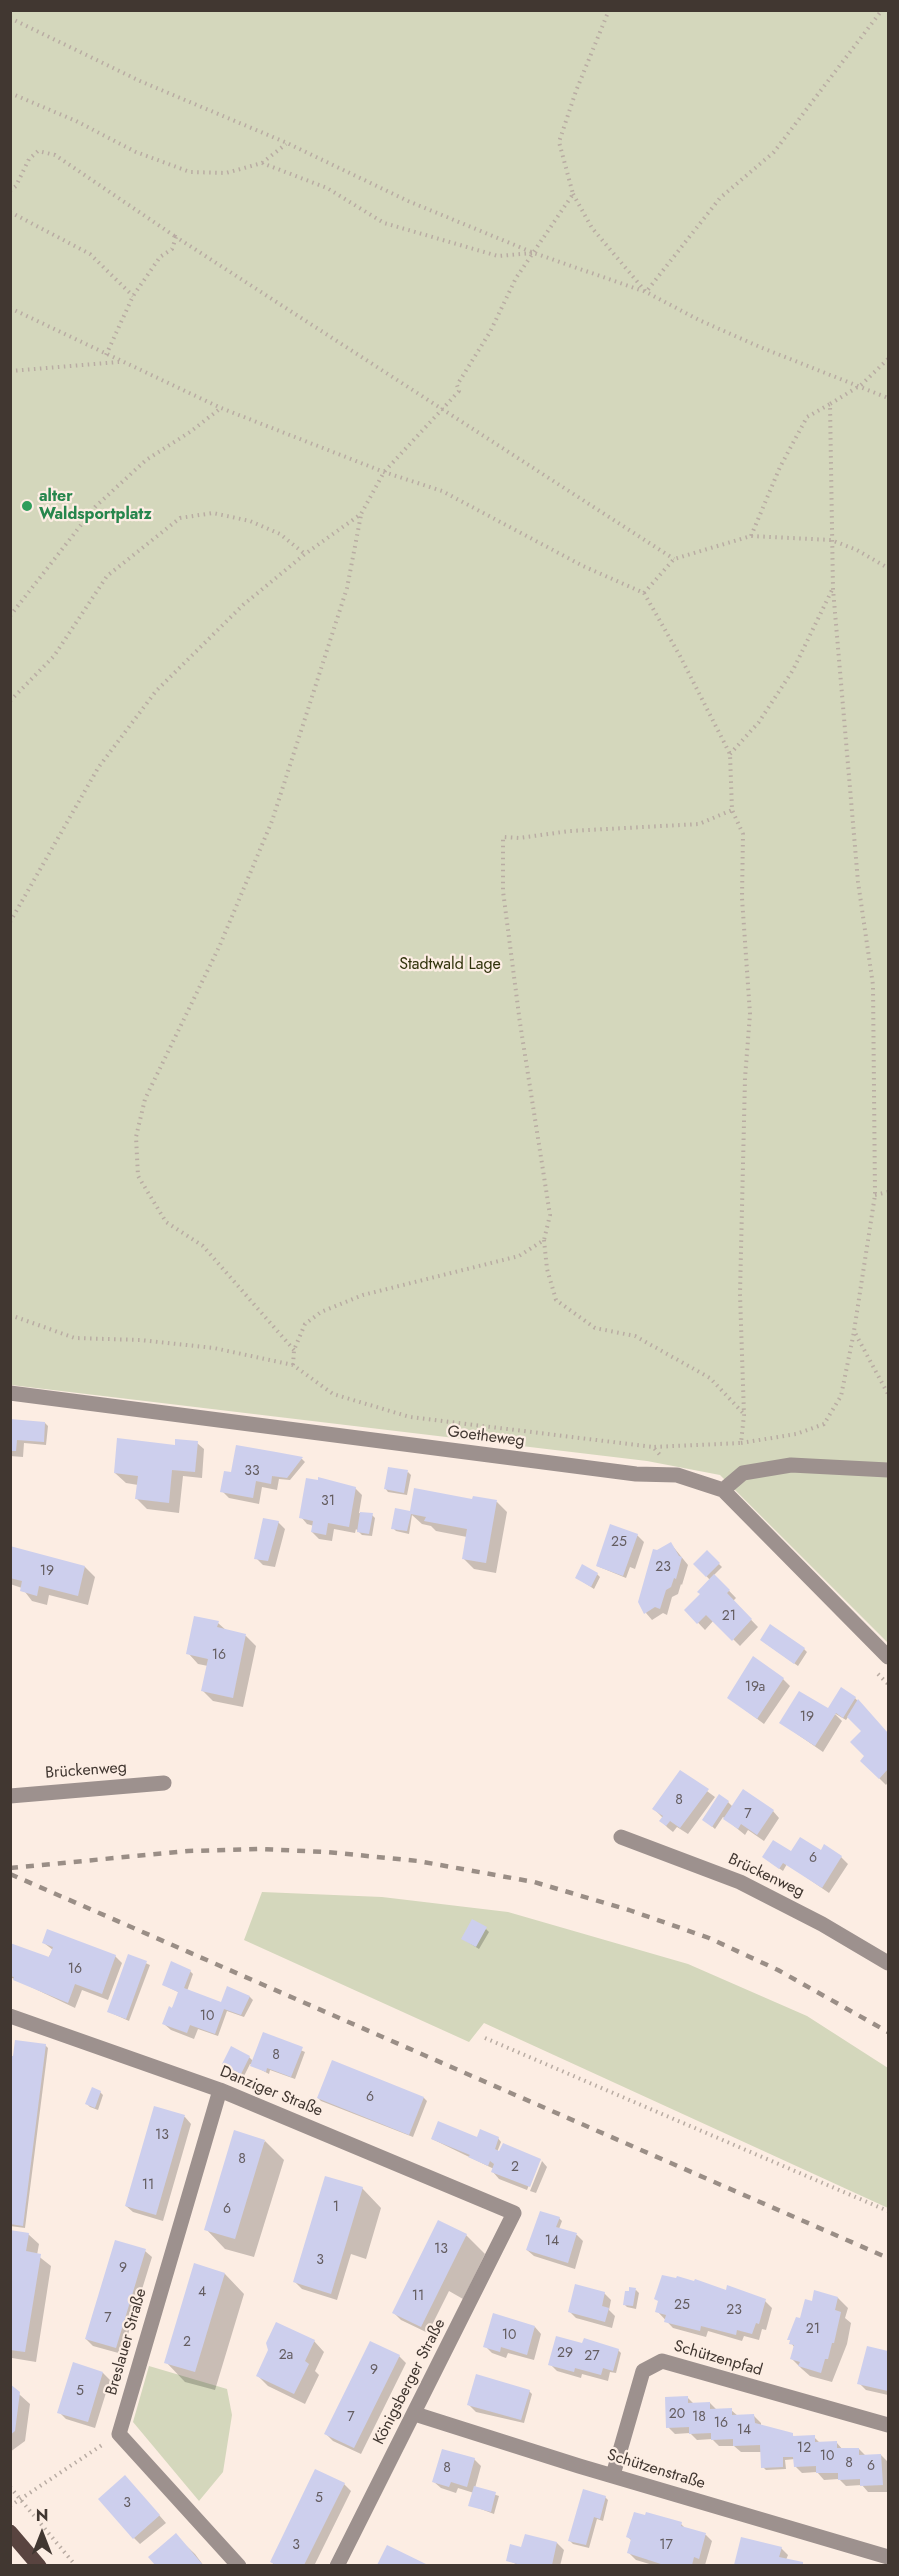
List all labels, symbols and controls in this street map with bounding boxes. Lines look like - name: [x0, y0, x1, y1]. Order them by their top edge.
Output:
- place label: alter Waldsportplatz: [39, 487, 152, 525]
- marker: alter Waldsportplatz: [20, 499, 34, 513]
- park label: Stadtwald Lage: [399, 955, 501, 975]
- street label: Goetheweg: [446, 1423, 526, 1451]
- house number: 33: [244, 1464, 260, 1480]
- house number: 31: [321, 1494, 335, 1510]
- house number: 25: [611, 1535, 627, 1551]
- house number: 23: [655, 1560, 671, 1576]
- house number: 19: [40, 1564, 54, 1580]
- house number: 21: [722, 1609, 736, 1625]
- house number: 16: [212, 1648, 226, 1664]
- house number: 19a: [745, 1680, 765, 1696]
- house number: 19: [800, 1710, 814, 1726]
- street label: Brückenweg: [45, 1759, 127, 1783]
- house number: 8: [675, 1793, 683, 1809]
- house number: 7: [744, 1807, 752, 1823]
- street label: Brückenweg: [725, 1850, 807, 1902]
- house number: 6: [809, 1851, 817, 1867]
- house number: 16: [68, 1962, 82, 1978]
- house number: 10: [200, 2009, 214, 2025]
- house number: 8: [272, 2048, 280, 2064]
- street label: Danziger Straße: [217, 2063, 325, 2121]
- house number: 6: [366, 2090, 374, 2106]
- house number: 13: [155, 2128, 169, 2144]
- house number: 8: [238, 2152, 246, 2168]
- house number: 2: [511, 2160, 519, 2176]
- house number: 11: [142, 2178, 154, 2194]
- house number: 1: [333, 2200, 339, 2216]
- house number: 6: [223, 2202, 231, 2218]
- house number: 14: [545, 2234, 559, 2250]
- house number: 13: [434, 2242, 448, 2258]
- house number: 3: [316, 2253, 324, 2269]
- house number: 9: [119, 2261, 127, 2277]
- house number: 4: [198, 2285, 206, 2301]
- street label: Breslauer Straße: [103, 2286, 151, 2398]
- house number: 11: [412, 2289, 424, 2305]
- house number: 25: [674, 2298, 690, 2314]
- house number: 23: [726, 2303, 742, 2319]
- house number: 7: [104, 2311, 112, 2327]
- street label: Königsberger Straße: [370, 2316, 450, 2448]
- house number: 21: [806, 2322, 820, 2338]
- house number: 10: [502, 2328, 516, 2344]
- house number: 2: [183, 2335, 191, 2351]
- street label: Schützenpfad: [671, 2337, 765, 2381]
- house number: 29: [557, 2346, 573, 2362]
- house number: 2a: [279, 2348, 293, 2364]
- house number: 27: [584, 2349, 600, 2365]
- house number: 9: [370, 2363, 378, 2379]
- house number: 5: [76, 2384, 84, 2400]
- house number: 20: [669, 2407, 685, 2423]
- house number: 7: [347, 2410, 355, 2426]
- house number: 18: [692, 2410, 706, 2426]
- house number: 16: [714, 2416, 728, 2432]
- house number: 14: [737, 2423, 751, 2439]
- house number: 12: [797, 2441, 811, 2457]
- street label: Schützenstraße: [605, 2446, 707, 2494]
- house number: 10: [820, 2449, 834, 2465]
- house number: 8: [845, 2456, 853, 2472]
- house number: 6: [867, 2459, 875, 2475]
- house number: 8: [443, 2461, 451, 2477]
- house number: 5: [315, 2491, 323, 2507]
- house number: 3: [123, 2496, 131, 2512]
- north arrow: [12, 2504, 72, 2564]
- text: N: [36, 2504, 48, 2527]
- house number: 3: [292, 2538, 300, 2554]
- house number: 17: [659, 2538, 673, 2554]

